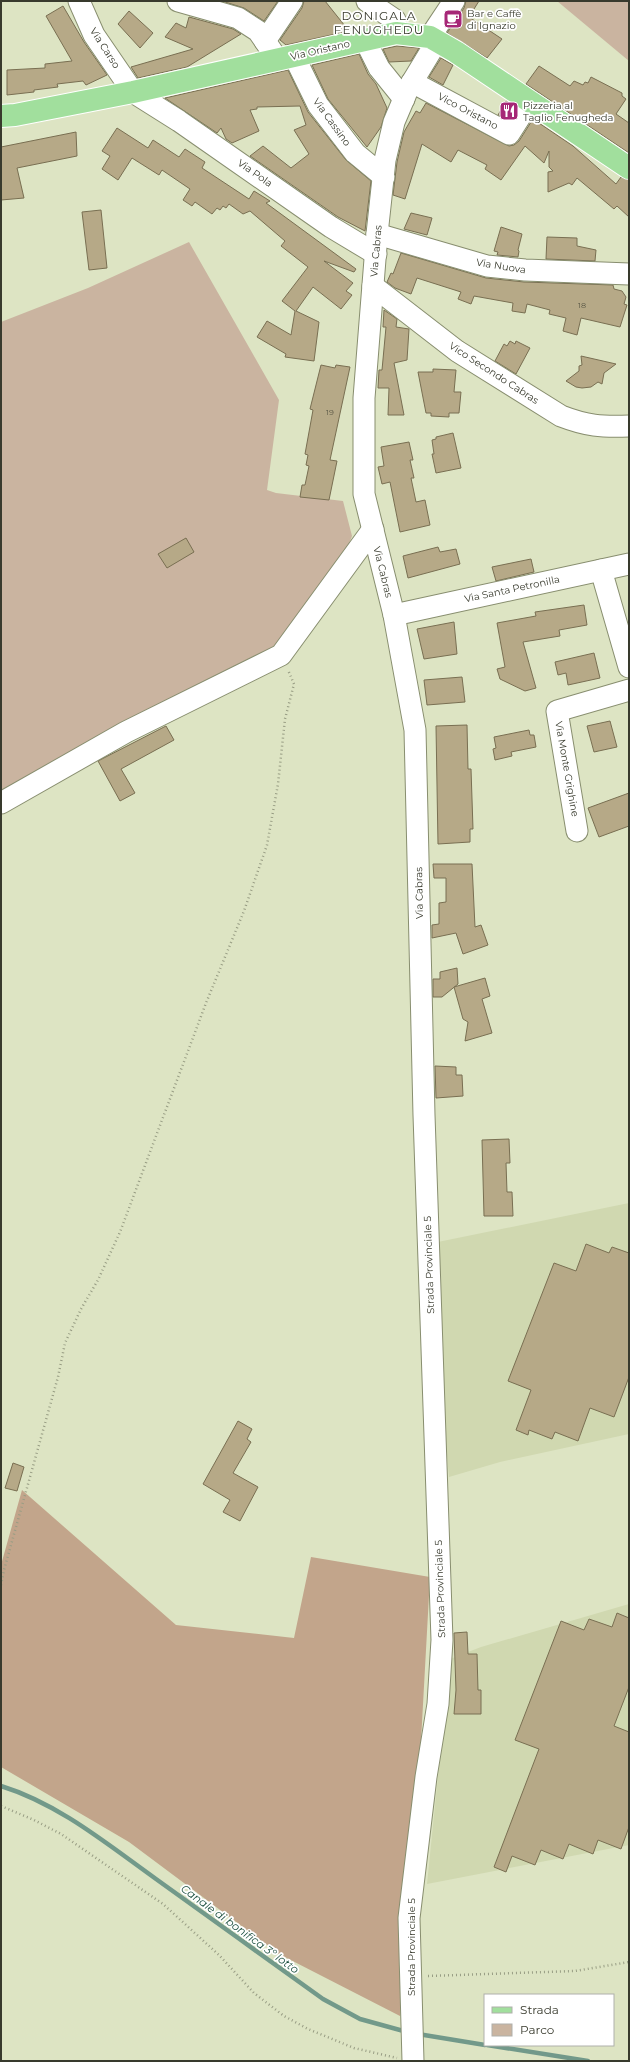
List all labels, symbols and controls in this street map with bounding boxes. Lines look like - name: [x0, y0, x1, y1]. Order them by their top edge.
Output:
- place label: Bar e Caffè di Ignazio: [467, 7, 521, 32]
- district label: DONIGALA FENUGHEDU: [334, 8, 424, 37]
- cafe icon: Bar e Caffè di Ignazio: [442, 8, 464, 30]
- street label: Via Carso: [87, 25, 123, 71]
- street label: Via Oristano: [289, 37, 351, 63]
- street label: Vico Oristano: [436, 90, 500, 132]
- street label: Via Cassino: [310, 95, 354, 149]
- place label: Pizzeria al Taglio Fenugheda: [523, 99, 613, 124]
- restaurant icon: Pizzeria al Taglio Fenugheda: [498, 100, 520, 122]
- street label: Via Pola: [235, 156, 275, 190]
- street label: Via Cabras: [367, 224, 385, 278]
- street label: Via Nuova: [475, 256, 527, 276]
- house number: 18: [578, 300, 586, 310]
- street label: Vico Secondo Cabras: [447, 339, 541, 407]
- house number: 19: [326, 407, 334, 417]
- street label: Via Cabras: [370, 545, 396, 599]
- street label: Via Santa Petronilla: [463, 573, 561, 605]
- street label: Via Monte Grighine: [552, 720, 582, 818]
- street label: Via Cabras: [412, 867, 426, 919]
- street label: Strada Provinciale 5: [421, 1215, 437, 1314]
- street label: Strada Provinciale 5: [432, 1539, 448, 1638]
- water label: Canale di bonifica 3º lotto: [178, 1881, 302, 1977]
- street label: Strada Provinciale 5: [405, 1898, 418, 1996]
- legend: [484, 1994, 614, 2046]
- text: Strada: [520, 2002, 559, 2017]
- text: Parco: [520, 2022, 554, 2037]

